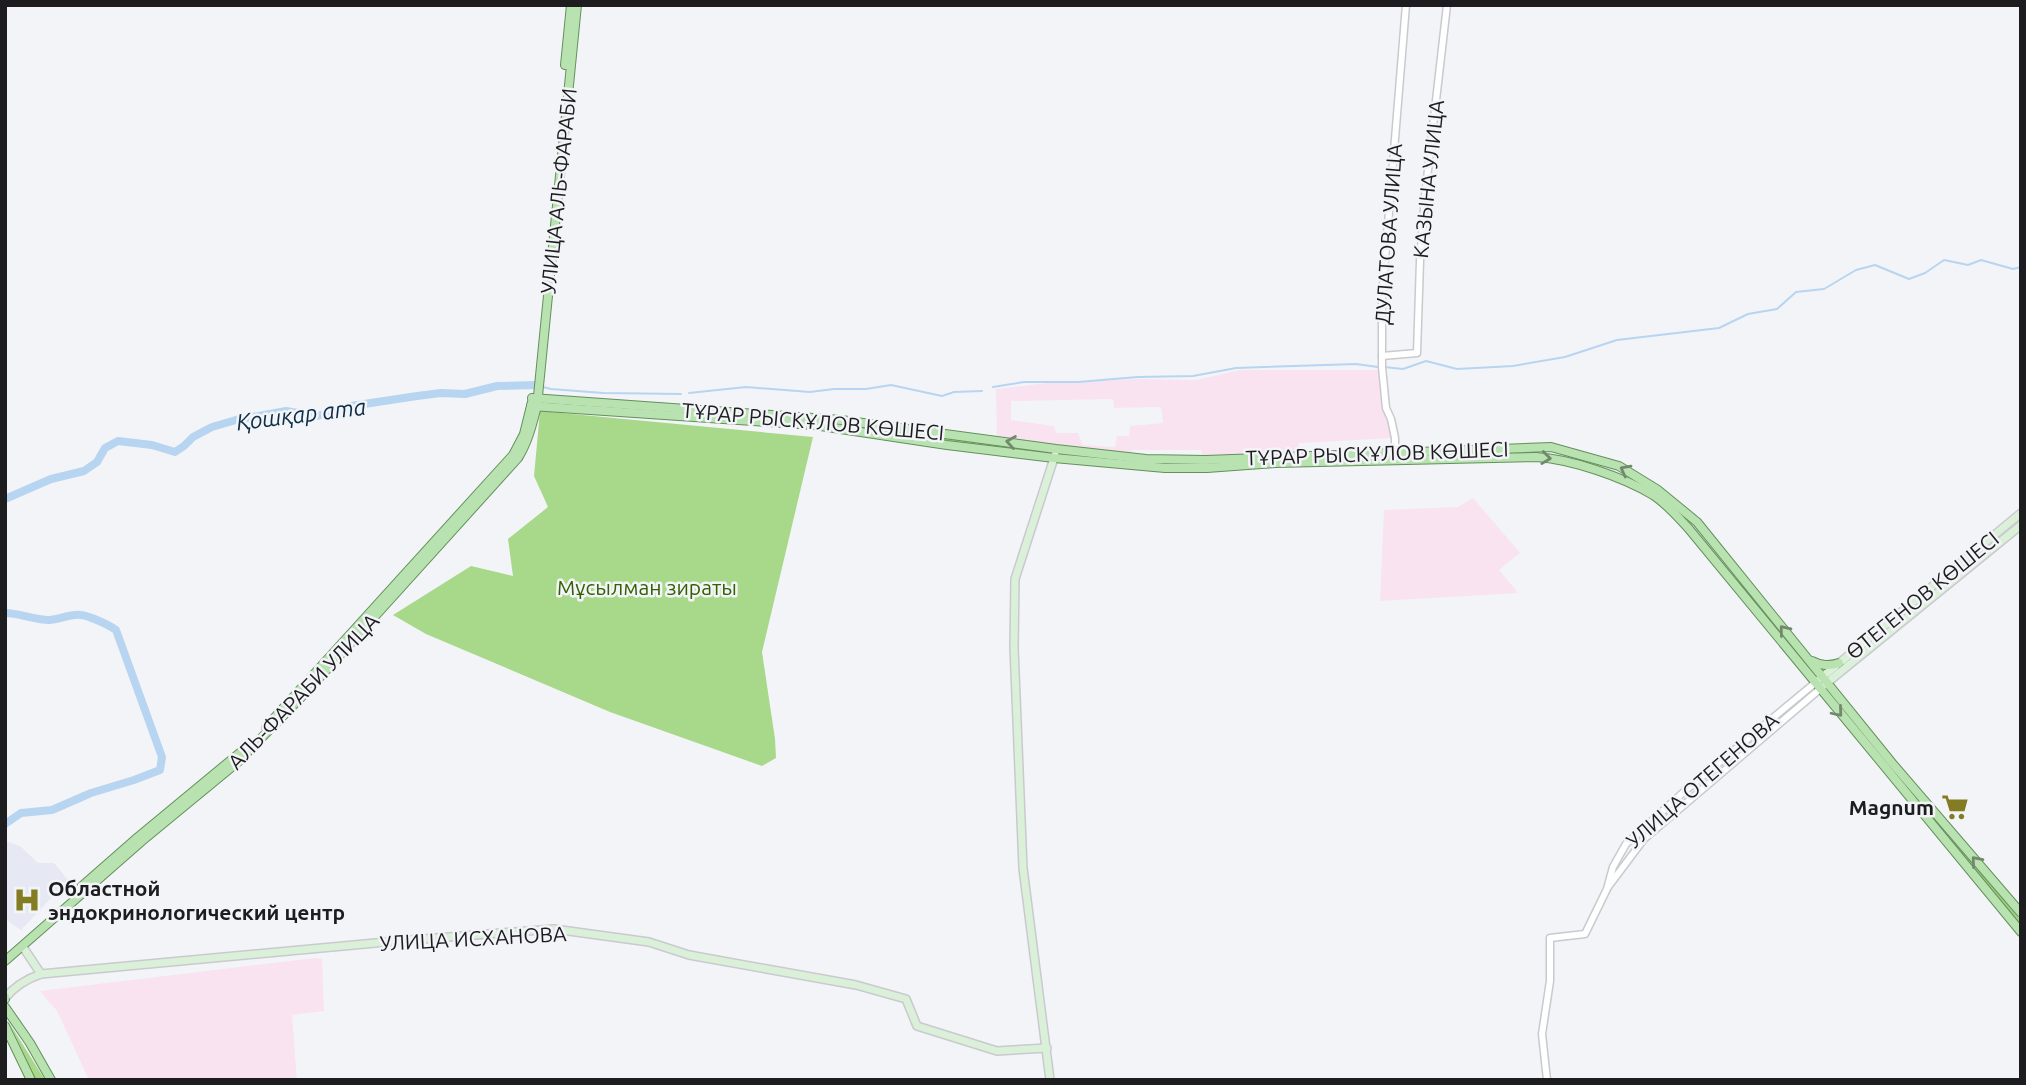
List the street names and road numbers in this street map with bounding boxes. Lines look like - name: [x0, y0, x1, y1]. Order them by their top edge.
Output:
- street label: УЛИЦА АЛЬ-ФАРАБИ: [535, 87, 581, 295]
- street label: КАЗЫНА УЛИЦА: [1408, 98, 1448, 259]
- street label: ДУЛАТОВА УЛИЦА: [1370, 142, 1406, 325]
- street label: ТҰРАР РЫСКҰЛОВ КӨШЕСІ: [681, 398, 945, 444]
- street label: ТҰРАР РЫСКҰЛОВ КӨШЕСІ: [1245, 436, 1509, 470]
- street label: ӨТЕГЕНОВ КӨШЕСІ: [1841, 526, 2003, 664]
- street label: АЛЬ-ФАРАБИ УЛИЦА: [223, 608, 384, 774]
- street label: УЛИЦА ОТЕГЕНОВА: [1621, 707, 1783, 853]
- street label: УЛИЦА ИСХАНОВА: [379, 921, 567, 955]

